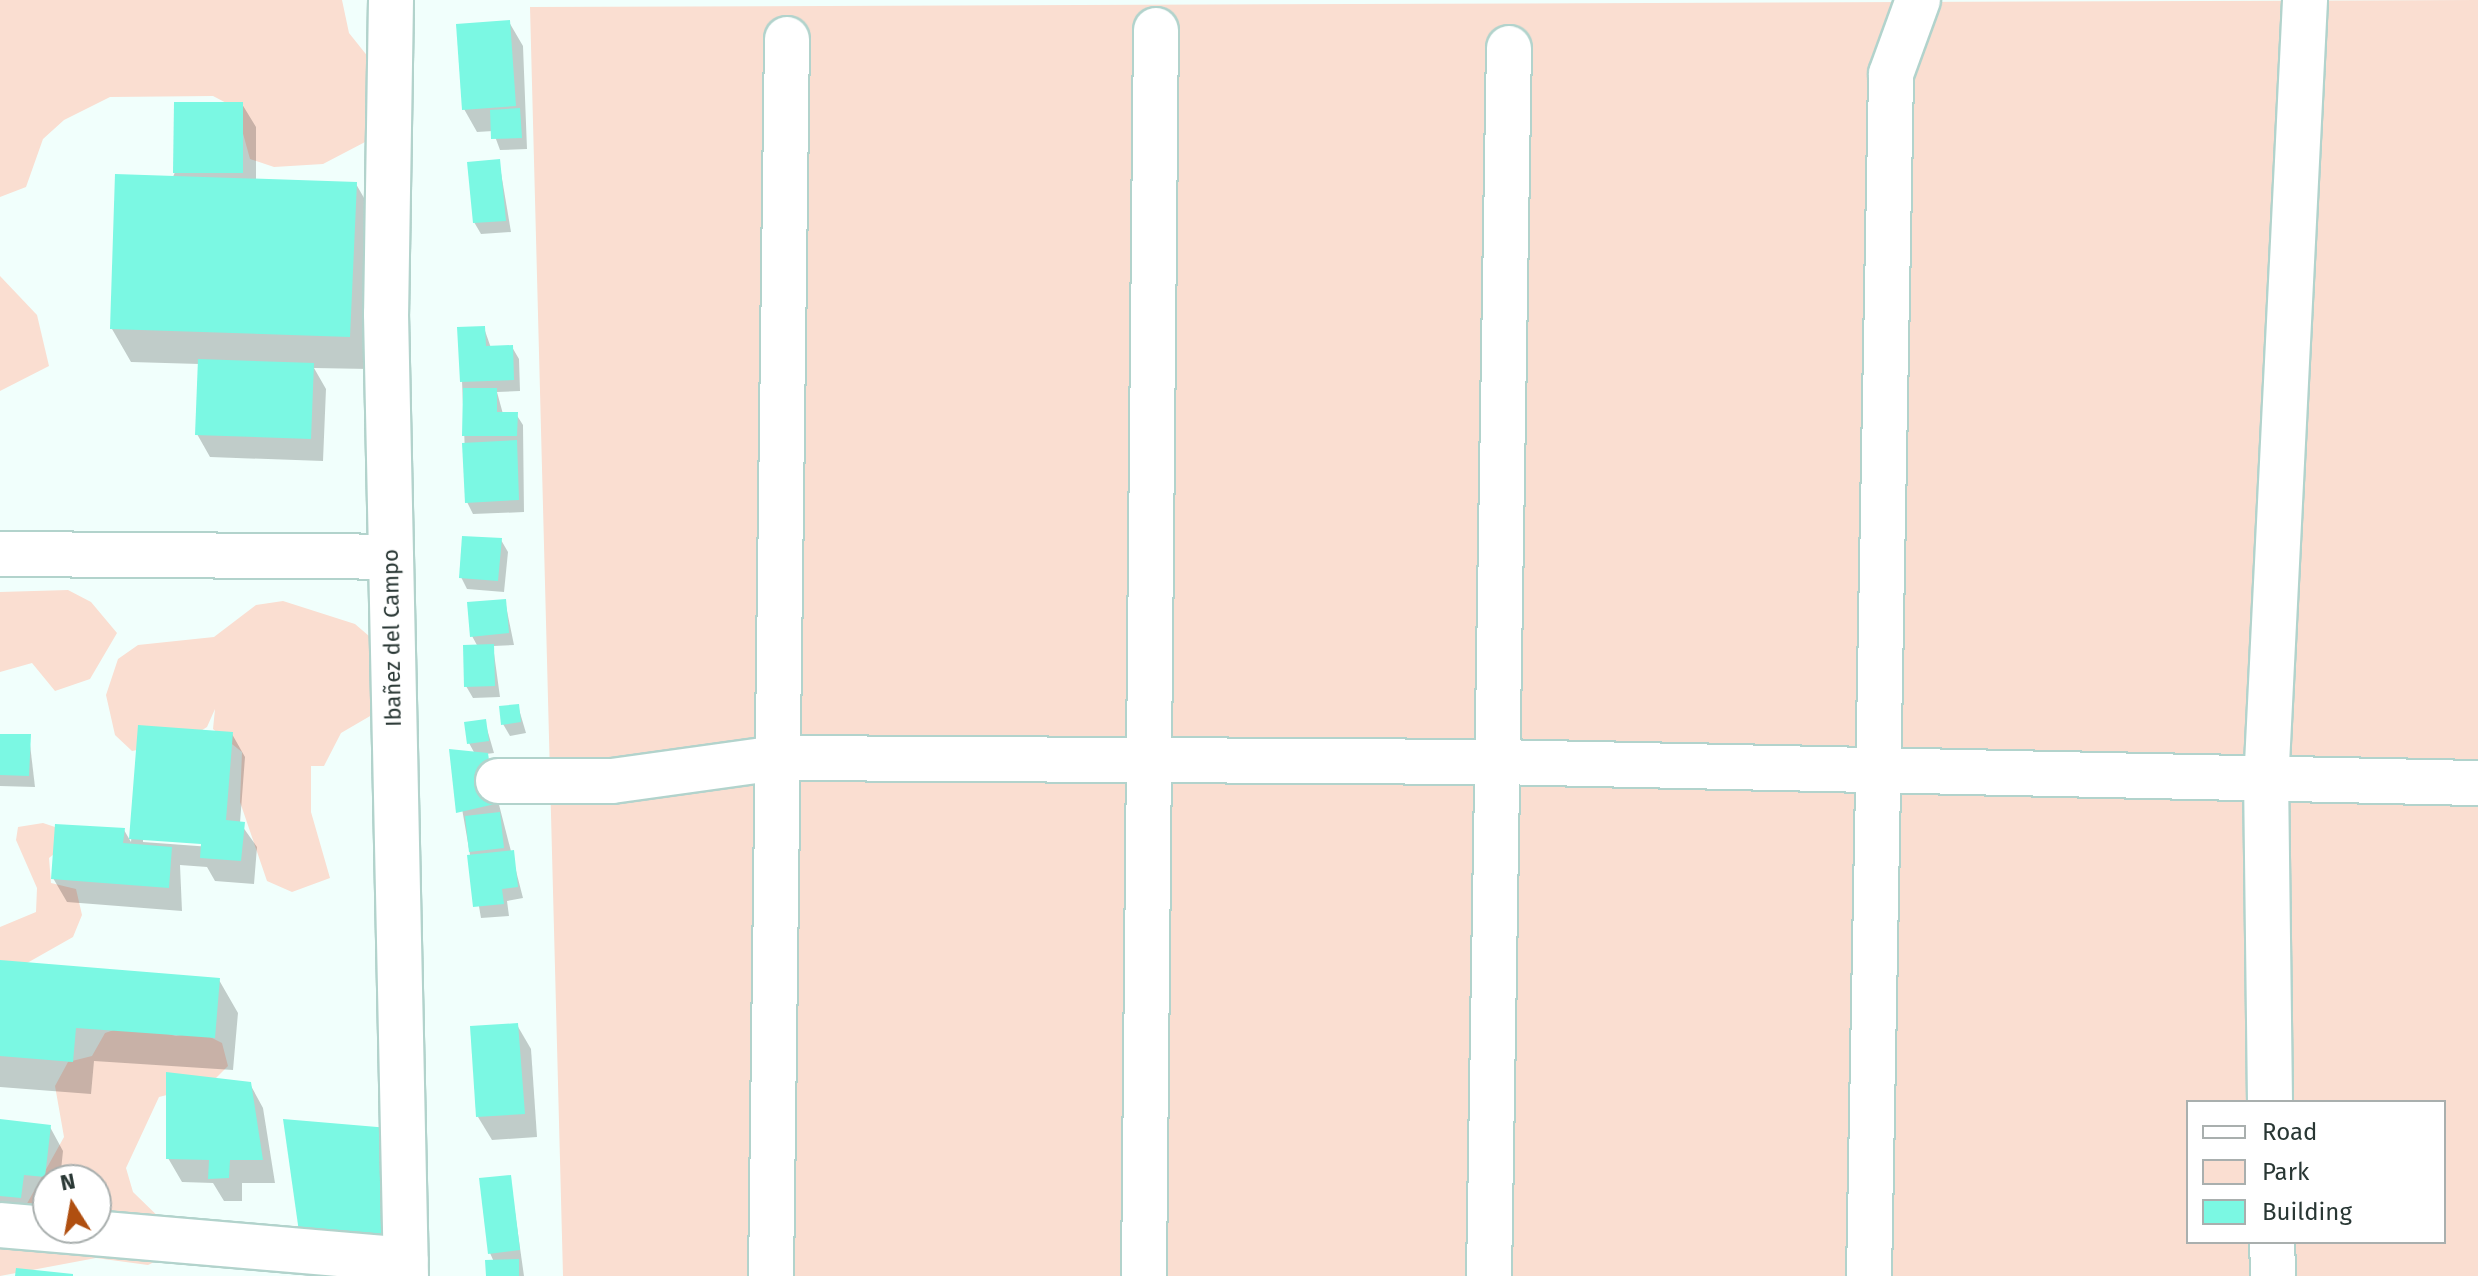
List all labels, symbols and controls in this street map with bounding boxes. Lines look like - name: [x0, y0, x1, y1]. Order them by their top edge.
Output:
- street label: Ibañez del Campo: [377, 549, 407, 727]
- legend: [2186, 1100, 2446, 1244]
- text: Road: [2262, 1118, 2317, 1146]
- text: Park: [2262, 1158, 2309, 1186]
- north arrow: [32, 1164, 112, 1244]
- text: N: [58, 1167, 77, 1197]
- text: Building: [2262, 1198, 2352, 1226]

